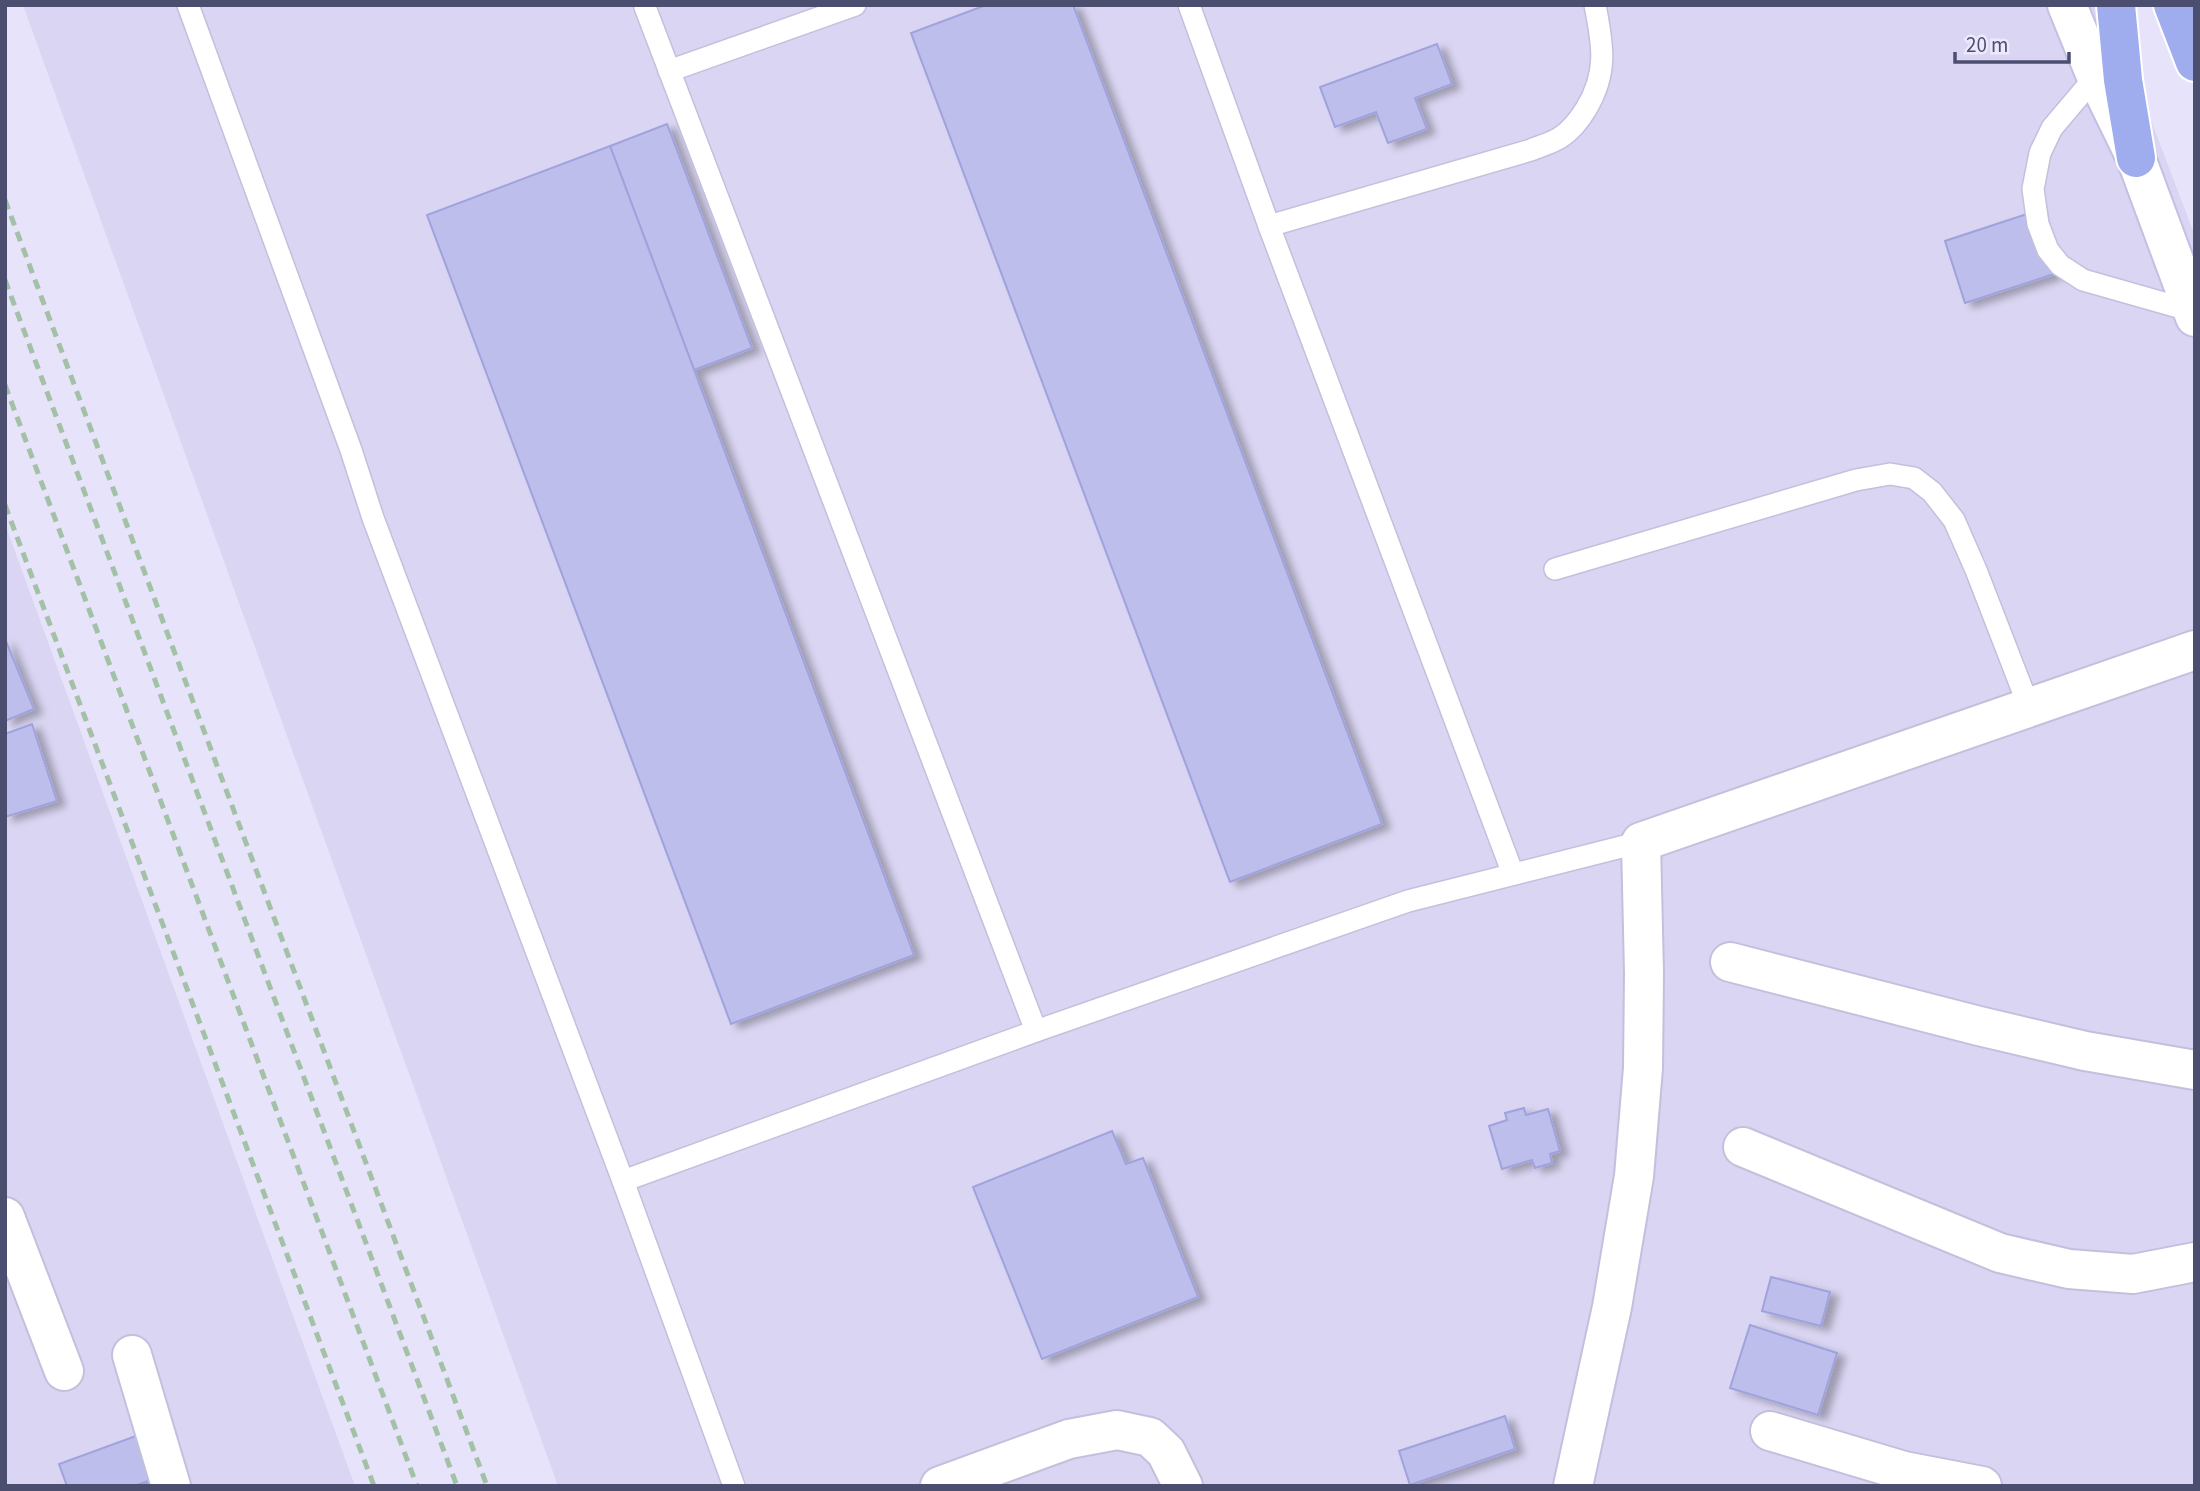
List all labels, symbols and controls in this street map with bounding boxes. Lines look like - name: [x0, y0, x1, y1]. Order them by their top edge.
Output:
- scale bar: [1955, 21, 2069, 65]
- text: 20 m: [1966, 30, 2008, 60]

